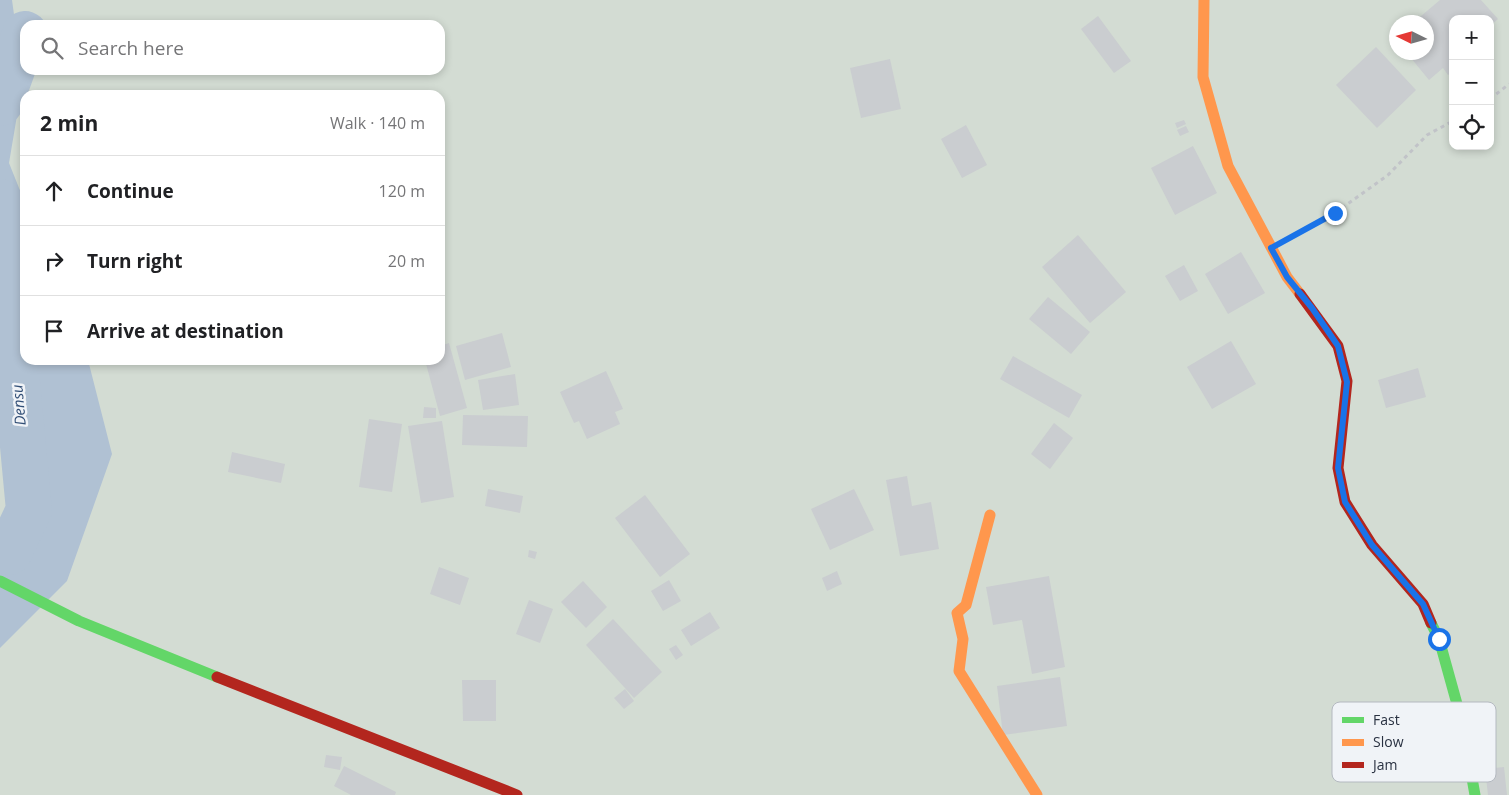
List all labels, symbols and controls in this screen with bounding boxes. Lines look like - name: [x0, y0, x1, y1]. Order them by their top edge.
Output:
- north arrow: [1389, 15, 1434, 60]
- map controls: [1449, 15, 1494, 150]
- button: +: [1449, 15, 1494, 60]
- search box: [20, 20, 445, 75]
- icon: search: [38, 34, 66, 62]
- text: Search here: [78, 35, 184, 61]
- button: −: [1449, 60, 1494, 105]
- button: locate: [1449, 105, 1494, 150]
- text: 2 min: [40, 109, 98, 137]
- text: Walk · 140 m: [330, 112, 425, 134]
- icon: ahead: [40, 177, 68, 205]
- text: Continue: [87, 178, 174, 204]
- text: 120 m: [379, 180, 425, 202]
- route end: [1324, 202, 1347, 225]
- icon: right: [40, 247, 68, 275]
- text: Turn right: [87, 248, 182, 274]
- text: 20 m: [388, 250, 425, 272]
- icon: arrive: [40, 317, 68, 345]
- text: Arrive at destination: [87, 318, 284, 344]
- water label: Densu: [6, 383, 30, 427]
- route start: [1428, 628, 1451, 651]
- legend: [1332, 702, 1496, 782]
- text: Fast: [1373, 710, 1400, 729]
- text: Slow: [1373, 732, 1404, 751]
- text: Jam: [1371, 755, 1398, 774]

